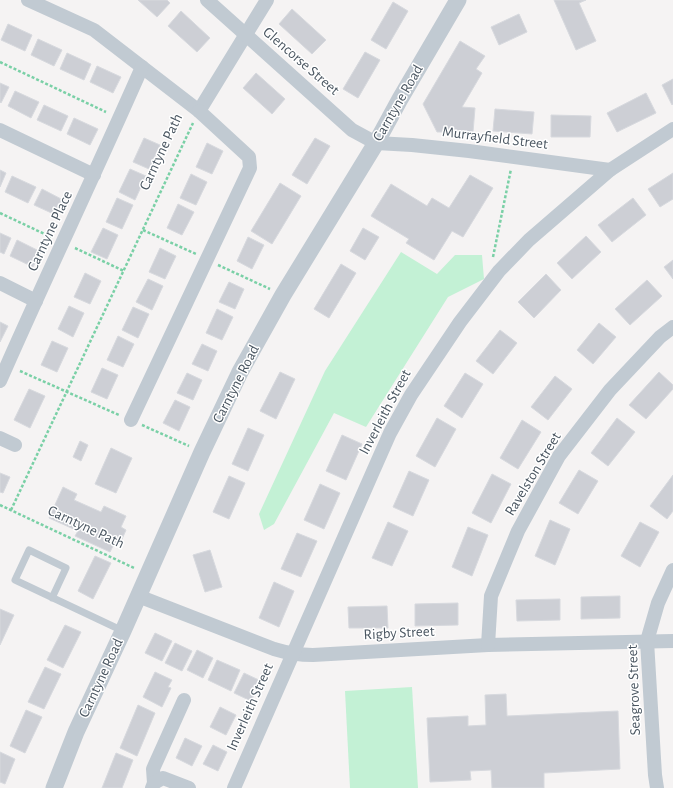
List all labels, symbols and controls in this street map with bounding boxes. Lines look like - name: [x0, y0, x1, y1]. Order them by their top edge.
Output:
- street label: Glencorse Street: [260, 24, 342, 98]
- street label: Carntyne Road: [370, 62, 426, 144]
- street label: Carntyne Path: [137, 111, 185, 193]
- street label: Murrayfield Street: [441, 124, 549, 152]
- street label: Carntyne Place: [25, 189, 75, 273]
- street label: Carntyne Road: [210, 342, 262, 425]
- street label: Inverleith Street: [356, 367, 414, 457]
- street label: Ravelston Street: [502, 430, 564, 518]
- street label: Carntyne Path: [45, 503, 127, 551]
- street label: Rigby Street: [363, 624, 435, 642]
- street label: Carntyne Road: [76, 636, 126, 720]
- street label: Seagrove Street: [625, 644, 643, 736]
- street label: Inverleith Street: [224, 661, 276, 753]

